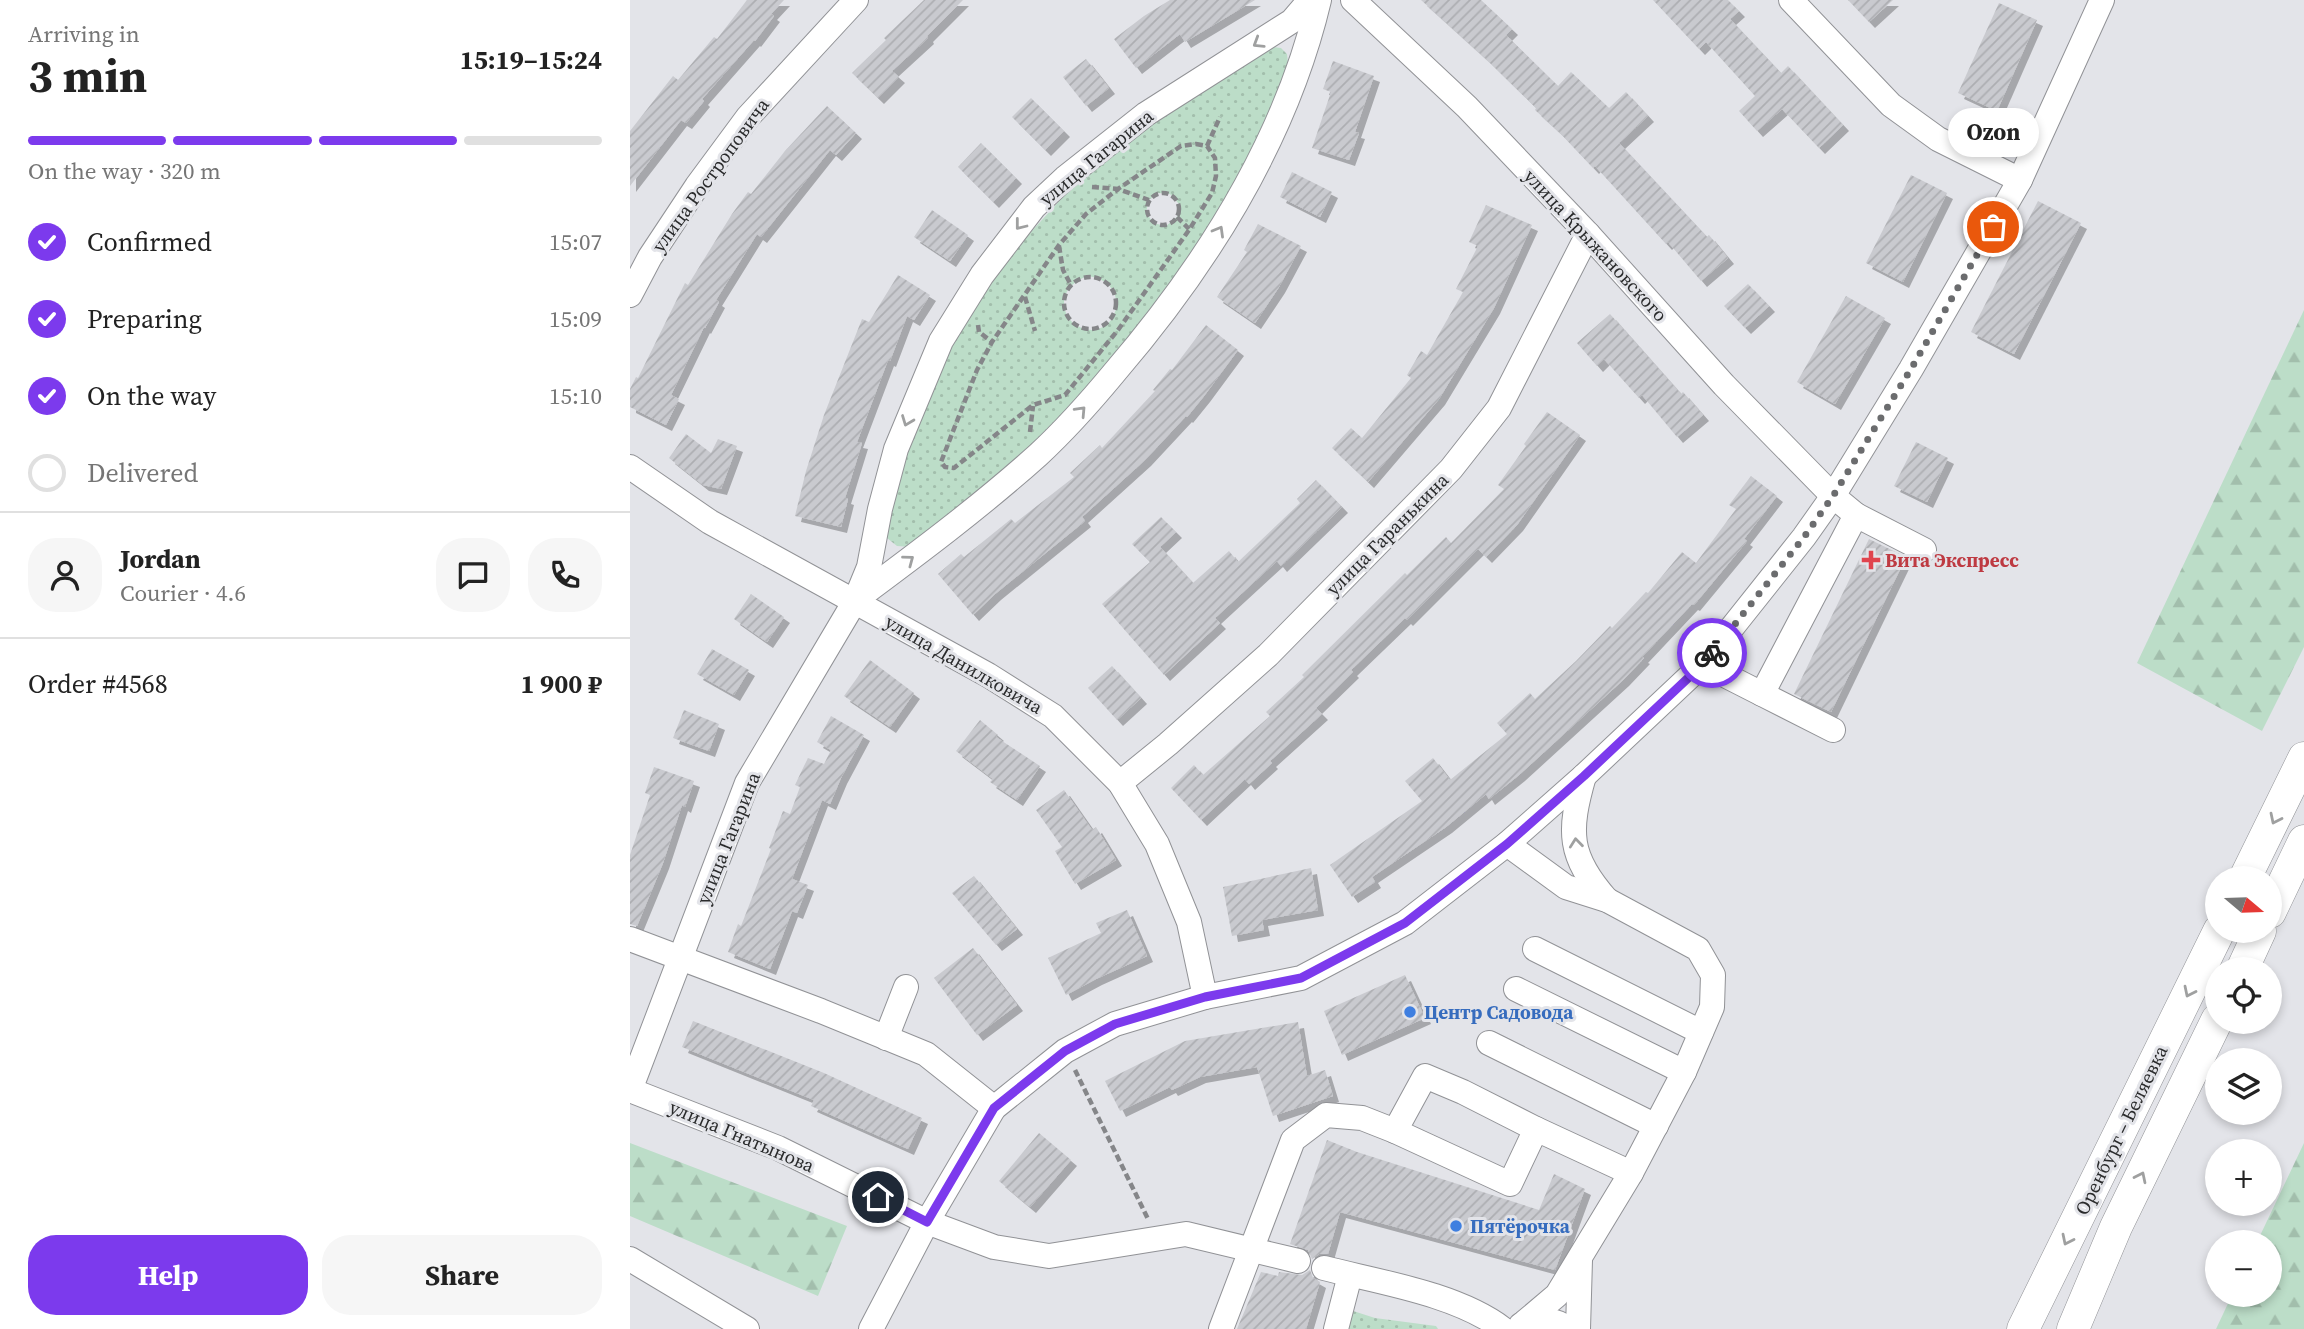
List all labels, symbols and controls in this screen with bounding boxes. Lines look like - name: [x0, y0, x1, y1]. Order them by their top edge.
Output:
- text: Arriving in: [28, 18, 140, 50]
- one-way arrow: [1252, 35, 1265, 48]
- text: 15:19–15:24: [460, 42, 602, 78]
- text: 3 min: [28, 44, 147, 107]
- street label: улица Ростроповича: [645, 93, 775, 257]
- street label: улица Гагарина: [1033, 103, 1159, 211]
- callout: Ozon: [1948, 108, 2038, 157]
- text: Ozon: [1967, 116, 2020, 148]
- text: On the way · 320 m: [28, 155, 221, 187]
- street label: улица Крыжановского: [1518, 163, 1674, 327]
- pin: [1963, 197, 2023, 257]
- icon: bag: [1974, 208, 2012, 246]
- one-way arrow: [1016, 218, 1029, 230]
- icon: check: [28, 223, 66, 261]
- text: Confirmed: [87, 224, 212, 260]
- one-way arrow: [1211, 225, 1224, 238]
- text: 15:07: [549, 226, 602, 258]
- icon: check: [28, 300, 66, 338]
- text: Preparing: [87, 301, 202, 337]
- text: 15:09: [549, 303, 602, 335]
- icon: check: [28, 377, 66, 415]
- text: On the way: [87, 378, 216, 414]
- text: 15:10: [549, 380, 602, 412]
- one-way arrow: [1072, 406, 1085, 419]
- one-way arrow: [901, 415, 915, 427]
- text: Delivered: [87, 455, 198, 491]
- street label: улица Гаранькина: [1320, 467, 1454, 601]
- button: person: [28, 538, 102, 612]
- button: chat: [436, 538, 510, 612]
- button: phone: [528, 538, 602, 612]
- text: Jordan: [120, 541, 201, 577]
- place label: Вита Экспресс: [1885, 547, 2019, 573]
- marker: Вита Экспресс: [1863, 552, 1879, 568]
- one-way arrow: [901, 555, 914, 568]
- text: Courier · 4.6: [120, 577, 246, 609]
- street label: улица Данилковича: [880, 608, 1048, 720]
- courier: [1677, 618, 1747, 688]
- icon: bike: [1693, 634, 1731, 672]
- text: Order #4568: [28, 666, 168, 702]
- text: 1 900 ₽: [520, 666, 602, 702]
- street label: улица Гагарина: [690, 768, 766, 908]
- one-way arrow: [2269, 812, 2283, 824]
- one-way arrow: [1568, 837, 1583, 848]
- north arrow: [2205, 866, 2282, 943]
- map controls: [2205, 866, 2282, 1307]
- button: locate: [2205, 957, 2282, 1034]
- one-way arrow: [2184, 985, 2198, 997]
- place label: Центр Садовода: [1424, 999, 1574, 1025]
- marker: Центр Садовода: [1402, 1004, 1418, 1020]
- street label: Оренбург – Беляевка: [2069, 1041, 2174, 1219]
- button: layers: [2205, 1048, 2282, 1125]
- street label: улица Гнатынова: [665, 1094, 819, 1178]
- button: +: [2205, 1139, 2282, 1216]
- pin: [848, 1167, 908, 1227]
- one-way arrow: [2132, 1172, 2146, 1184]
- icon: home: [859, 1178, 897, 1216]
- place label: Пятёрочка: [1470, 1213, 1571, 1239]
- marker: Пятёрочка: [1448, 1218, 1464, 1234]
- button: −: [2205, 1230, 2282, 1307]
- one-way arrow: [2062, 1233, 2076, 1245]
- button: Help: [28, 1235, 308, 1315]
- button: Share: [322, 1235, 602, 1315]

